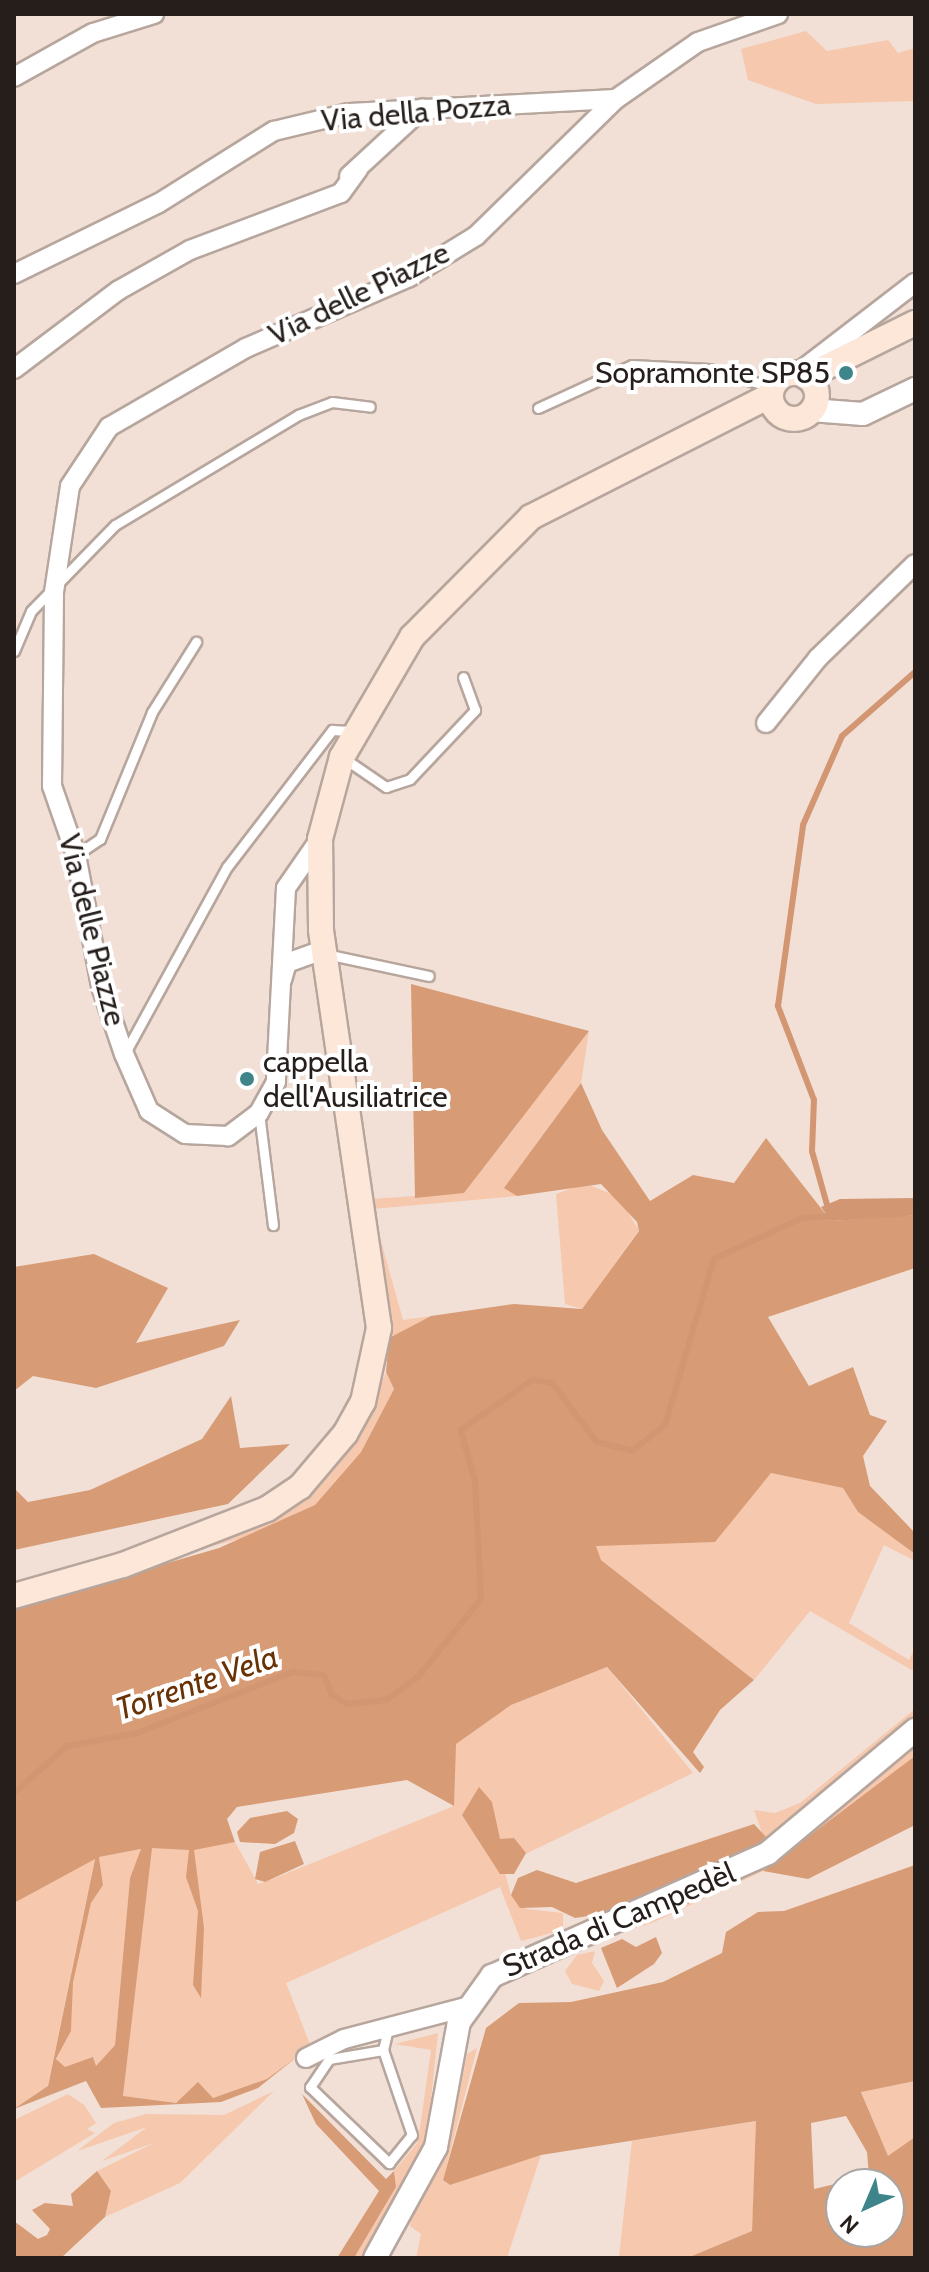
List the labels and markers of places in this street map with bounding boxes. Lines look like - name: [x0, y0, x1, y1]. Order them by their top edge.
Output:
- place label: Sopramonte SP85: [595, 355, 830, 391]
- marker: Sopramonte SP85: [837, 364, 855, 382]
- place label: cappella dell'Ausiliatrice: [263, 1044, 448, 1114]
- marker: cappella dell'Ausiliatrice: [238, 1070, 256, 1088]

